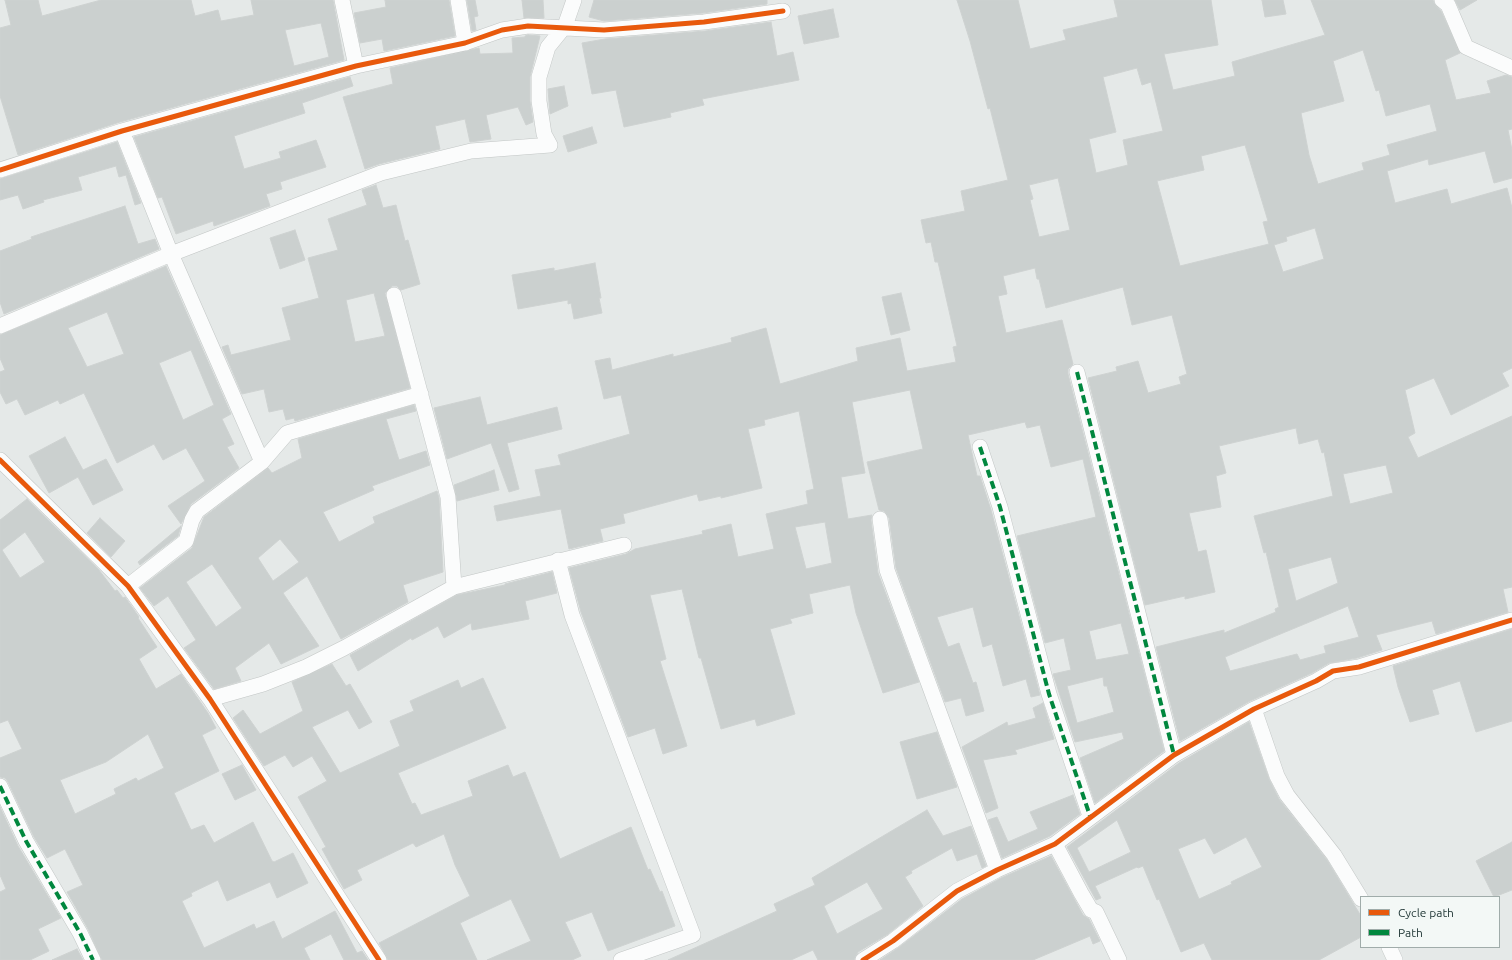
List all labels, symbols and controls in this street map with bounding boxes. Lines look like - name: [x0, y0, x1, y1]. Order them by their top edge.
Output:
- legend: [1360, 896, 1500, 948]
- text: Cycle path: [1398, 906, 1454, 919]
- text: Path: [1398, 926, 1423, 939]

